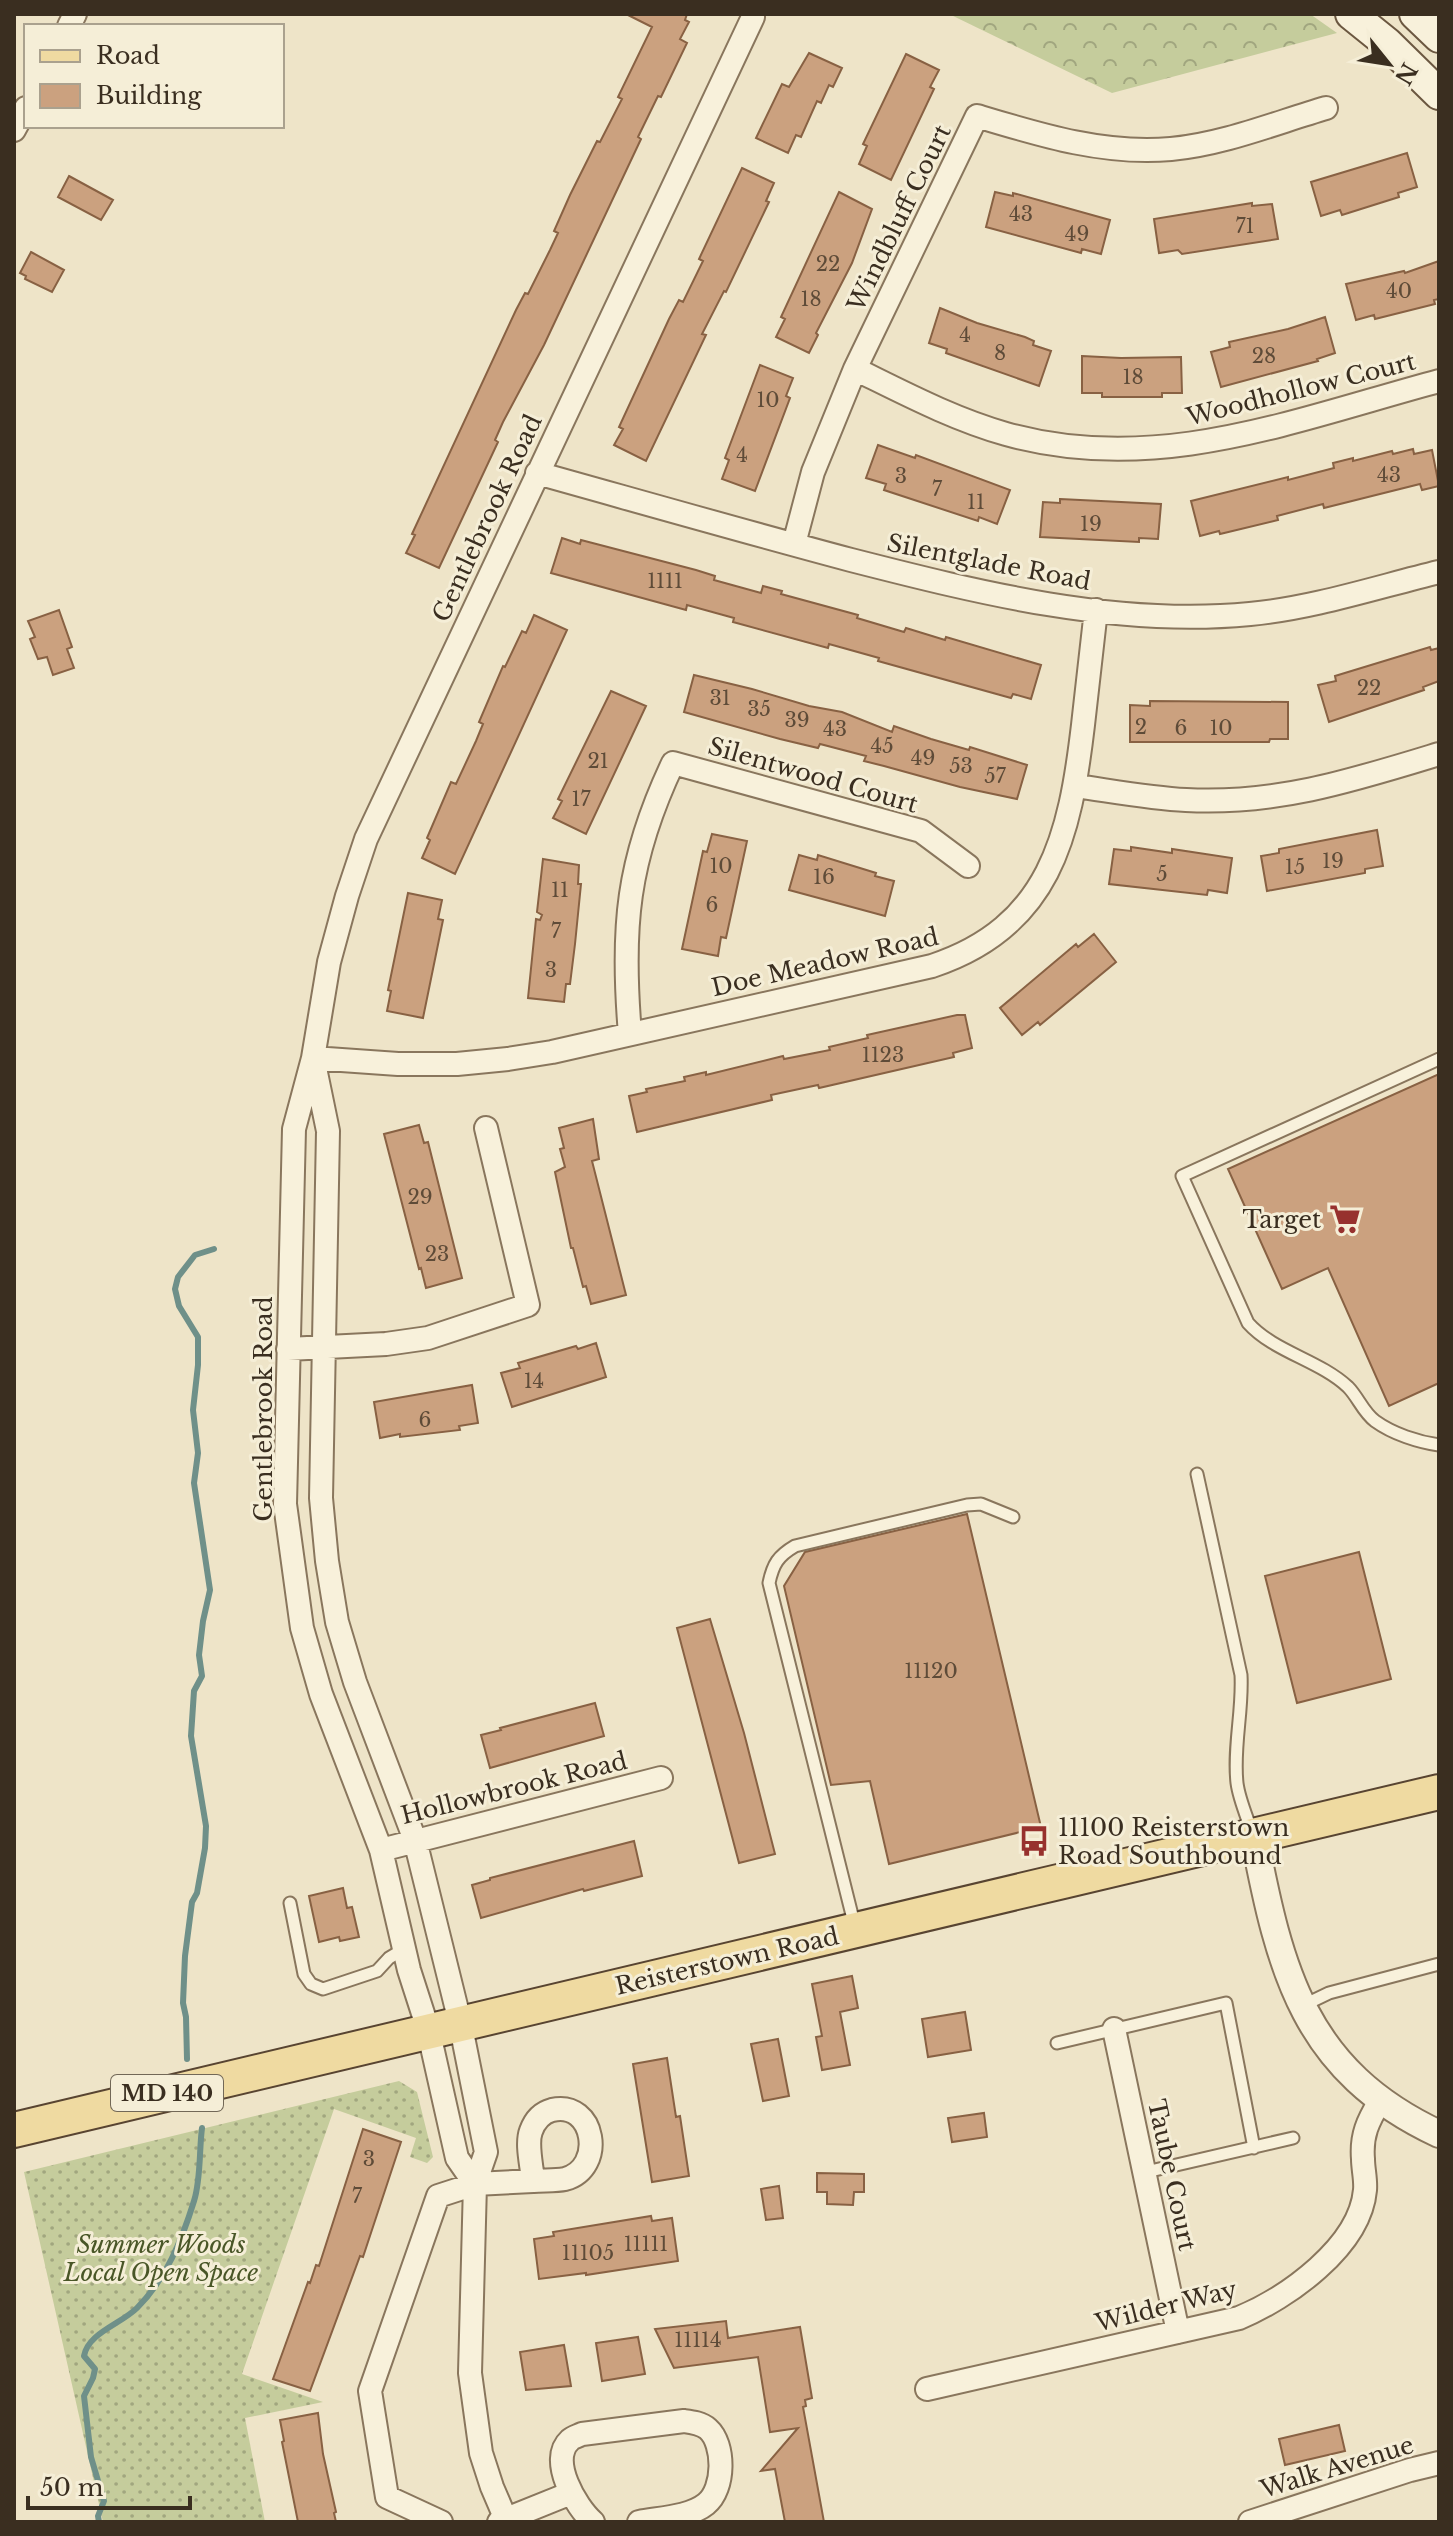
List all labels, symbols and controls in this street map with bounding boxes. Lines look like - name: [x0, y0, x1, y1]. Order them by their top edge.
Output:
- legend: [24, 24, 284, 128]
- north arrow: [1349, 24, 1429, 104]
- text: Road: [96, 41, 160, 70]
- text: N: [1389, 58, 1423, 90]
- text: Building: [96, 81, 202, 110]
- street label: Windbluff Court: [841, 120, 957, 317]
- house number: 43: [1009, 202, 1033, 226]
- house number: 71: [1236, 214, 1254, 238]
- house number: 49: [1065, 222, 1089, 246]
- house number: 22: [816, 252, 840, 276]
- house number: 40: [1386, 279, 1412, 303]
- house number: 18: [800, 287, 822, 311]
- house number: 4: [959, 323, 971, 347]
- house number: 8: [994, 341, 1006, 365]
- house number: 28: [1252, 344, 1276, 368]
- street label: Woodhollow Court: [1182, 346, 1419, 432]
- house number: 18: [1122, 365, 1144, 389]
- house number: 10: [756, 388, 780, 412]
- street label: Gentlebrook Road: [426, 410, 548, 626]
- house number: 4: [736, 443, 748, 467]
- house number: 43: [1377, 463, 1401, 487]
- house number: 3: [895, 464, 907, 488]
- house number: 7: [932, 477, 943, 501]
- house number: 11: [967, 490, 985, 514]
- house number: 19: [1080, 512, 1102, 536]
- street label: Silentglade Road: [885, 528, 1093, 596]
- house number: 1111: [647, 569, 683, 593]
- house number: 22: [1357, 676, 1381, 700]
- house number: 31: [709, 686, 731, 710]
- house number: 35: [747, 697, 771, 721]
- house number: 39: [784, 708, 810, 732]
- house number: 2: [1135, 715, 1147, 739]
- house number: 6: [1175, 716, 1187, 740]
- house number: 10: [1209, 716, 1233, 740]
- house number: 43: [823, 717, 847, 741]
- street label: Silentwood Court: [705, 731, 921, 819]
- house number: 45: [870, 734, 894, 758]
- house number: 49: [911, 746, 935, 770]
- house number: 21: [587, 749, 609, 773]
- house number: 53: [949, 754, 973, 778]
- house number: 57: [984, 764, 1007, 788]
- house number: 17: [572, 787, 591, 811]
- house number: 19: [1322, 849, 1344, 873]
- house number: 10: [709, 854, 733, 878]
- house number: 15: [1285, 855, 1305, 879]
- house number: 5: [1156, 862, 1168, 886]
- house number: 16: [813, 865, 835, 889]
- house number: 11: [551, 878, 569, 902]
- house number: 6: [706, 893, 718, 917]
- house number: 7: [551, 919, 562, 943]
- street label: Doe Meadow Road: [709, 922, 941, 1002]
- house number: 3: [545, 958, 557, 982]
- house number: 1123: [862, 1043, 904, 1067]
- house number: 29: [407, 1185, 433, 1209]
- supermarket icon: Target: [1328, 1202, 1362, 1236]
- place label: Target: [1242, 1205, 1321, 1234]
- house number: 23: [425, 1242, 449, 1266]
- street label: Gentlebrook Road: [249, 1296, 278, 1522]
- house number: 14: [524, 1369, 544, 1393]
- house number: 6: [419, 1408, 431, 1432]
- house number: 11120: [904, 1659, 958, 1683]
- street label: Hollowbrook Road: [398, 1746, 630, 1830]
- place label: 11100 Reisterstown Road Southbound: [1058, 1813, 1289, 1870]
- bus stop icon: 11100 Reisterstown Road Southbound: [1017, 1824, 1051, 1858]
- street label: Reisterstown Road: [612, 1921, 842, 2001]
- road number: MD 140: [111, 2075, 223, 2111]
- street label: Taube Court: [1142, 2097, 1202, 2253]
- house number: 3: [363, 2147, 375, 2171]
- house number: 7: [352, 2184, 363, 2208]
- park label: Summer Woods Local Open Space: [63, 2230, 258, 2287]
- house number: 11111: [624, 2232, 668, 2256]
- house number: 11105: [562, 2241, 614, 2265]
- street label: Wilder Way: [1091, 2274, 1240, 2338]
- house number: 11114: [674, 2328, 722, 2352]
- street label: Walk Avenue: [1256, 2430, 1417, 2504]
- scale bar: [28, 2460, 190, 2510]
- text: 50 m: [40, 2473, 104, 2502]

